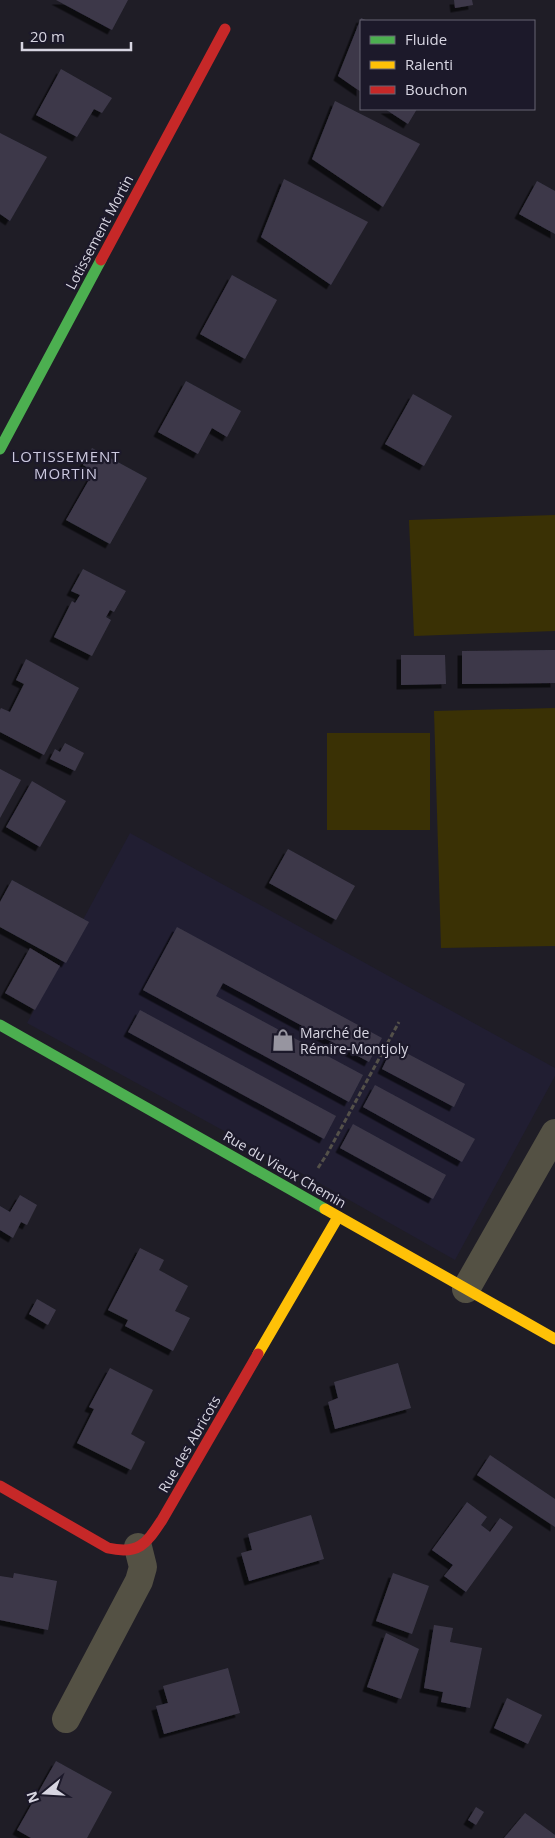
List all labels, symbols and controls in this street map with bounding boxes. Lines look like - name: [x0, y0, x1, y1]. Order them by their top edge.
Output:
- scale bar: [22, 20, 131, 52]
- legend: [360, 20, 535, 110]
- text: 20 m: [30, 26, 65, 46]
- text: Fluide: [405, 29, 447, 49]
- text: Ralenti: [405, 54, 453, 74]
- text: Bouchon: [405, 79, 468, 99]
- street label: Lotissement Mortin: [61, 171, 137, 293]
- district label: LOTISSEMENT MORTIN: [11, 446, 121, 483]
- place label: Marché de Rémire-Montjoly: [300, 1023, 409, 1058]
- shop icon: Marché de Rémire-Montjoly: [270, 1027, 296, 1053]
- street label: Rue du Vieux Chemin: [220, 1126, 350, 1212]
- street label: Rue des Abricots: [154, 1392, 225, 1496]
- north arrow: [20, 1768, 70, 1818]
- text: N: [21, 1789, 43, 1806]

